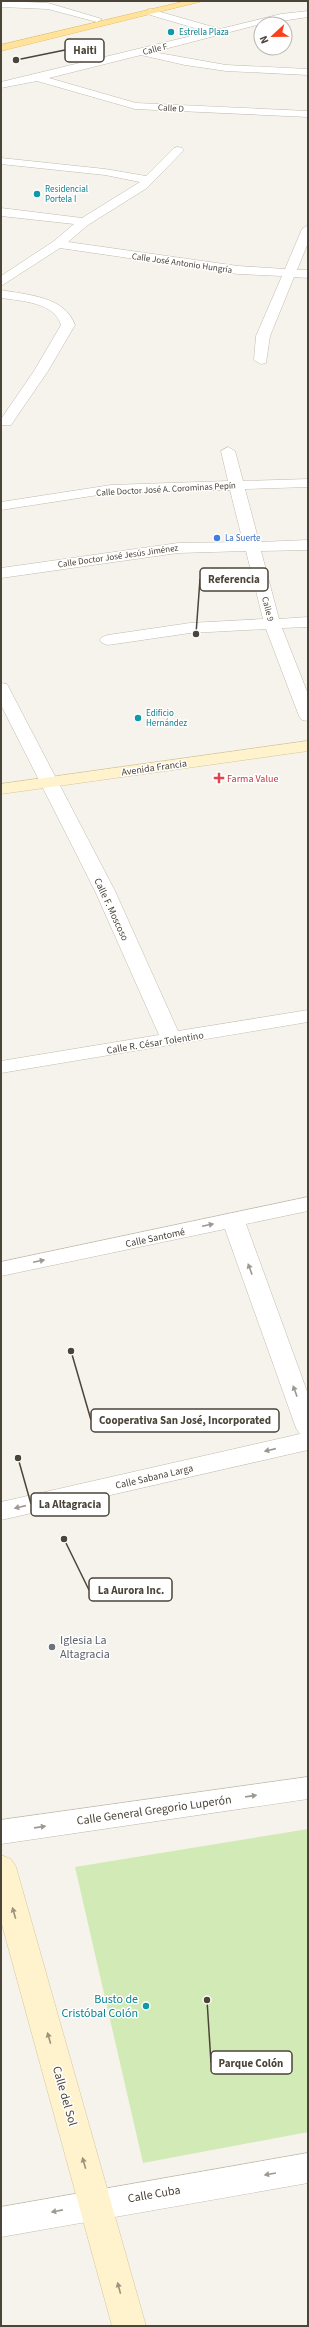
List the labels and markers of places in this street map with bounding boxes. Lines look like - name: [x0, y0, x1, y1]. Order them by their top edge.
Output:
- place label: Estrella Plaza: [179, 26, 229, 39]
- marker: Estrella Plaza: [166, 27, 176, 37]
- callout: Haiti: [65, 39, 104, 62]
- place label: Residencial Portela I: [45, 183, 88, 206]
- marker: Residencial Portela I: [32, 189, 42, 199]
- place label: La Suerte: [225, 532, 261, 545]
- marker: La Suerte: [212, 533, 222, 543]
- callout: Referencia: [200, 568, 268, 591]
- place label: Edificio Hernández: [146, 707, 187, 730]
- marker: Edificio Hernández: [133, 713, 143, 723]
- place label: Farma Value: [227, 772, 278, 786]
- marker: Farma Value: [214, 773, 224, 783]
- callout: Cooperativa San José, Incorporated: [91, 1409, 279, 1432]
- callout: La Altagracia: [31, 1493, 109, 1516]
- callout: La Aurora Inc.: [89, 1578, 172, 1601]
- place label: Iglesia La Altagracia: [60, 1632, 110, 1663]
- marker: Iglesia La Altagracia: [47, 1642, 57, 1652]
- place label: Busto de Cristóbal Colón: [61, 1991, 138, 2022]
- marker: Busto de Cristóbal Colón: [141, 2001, 151, 2011]
- callout: Parque Colón: [211, 2051, 292, 2074]

